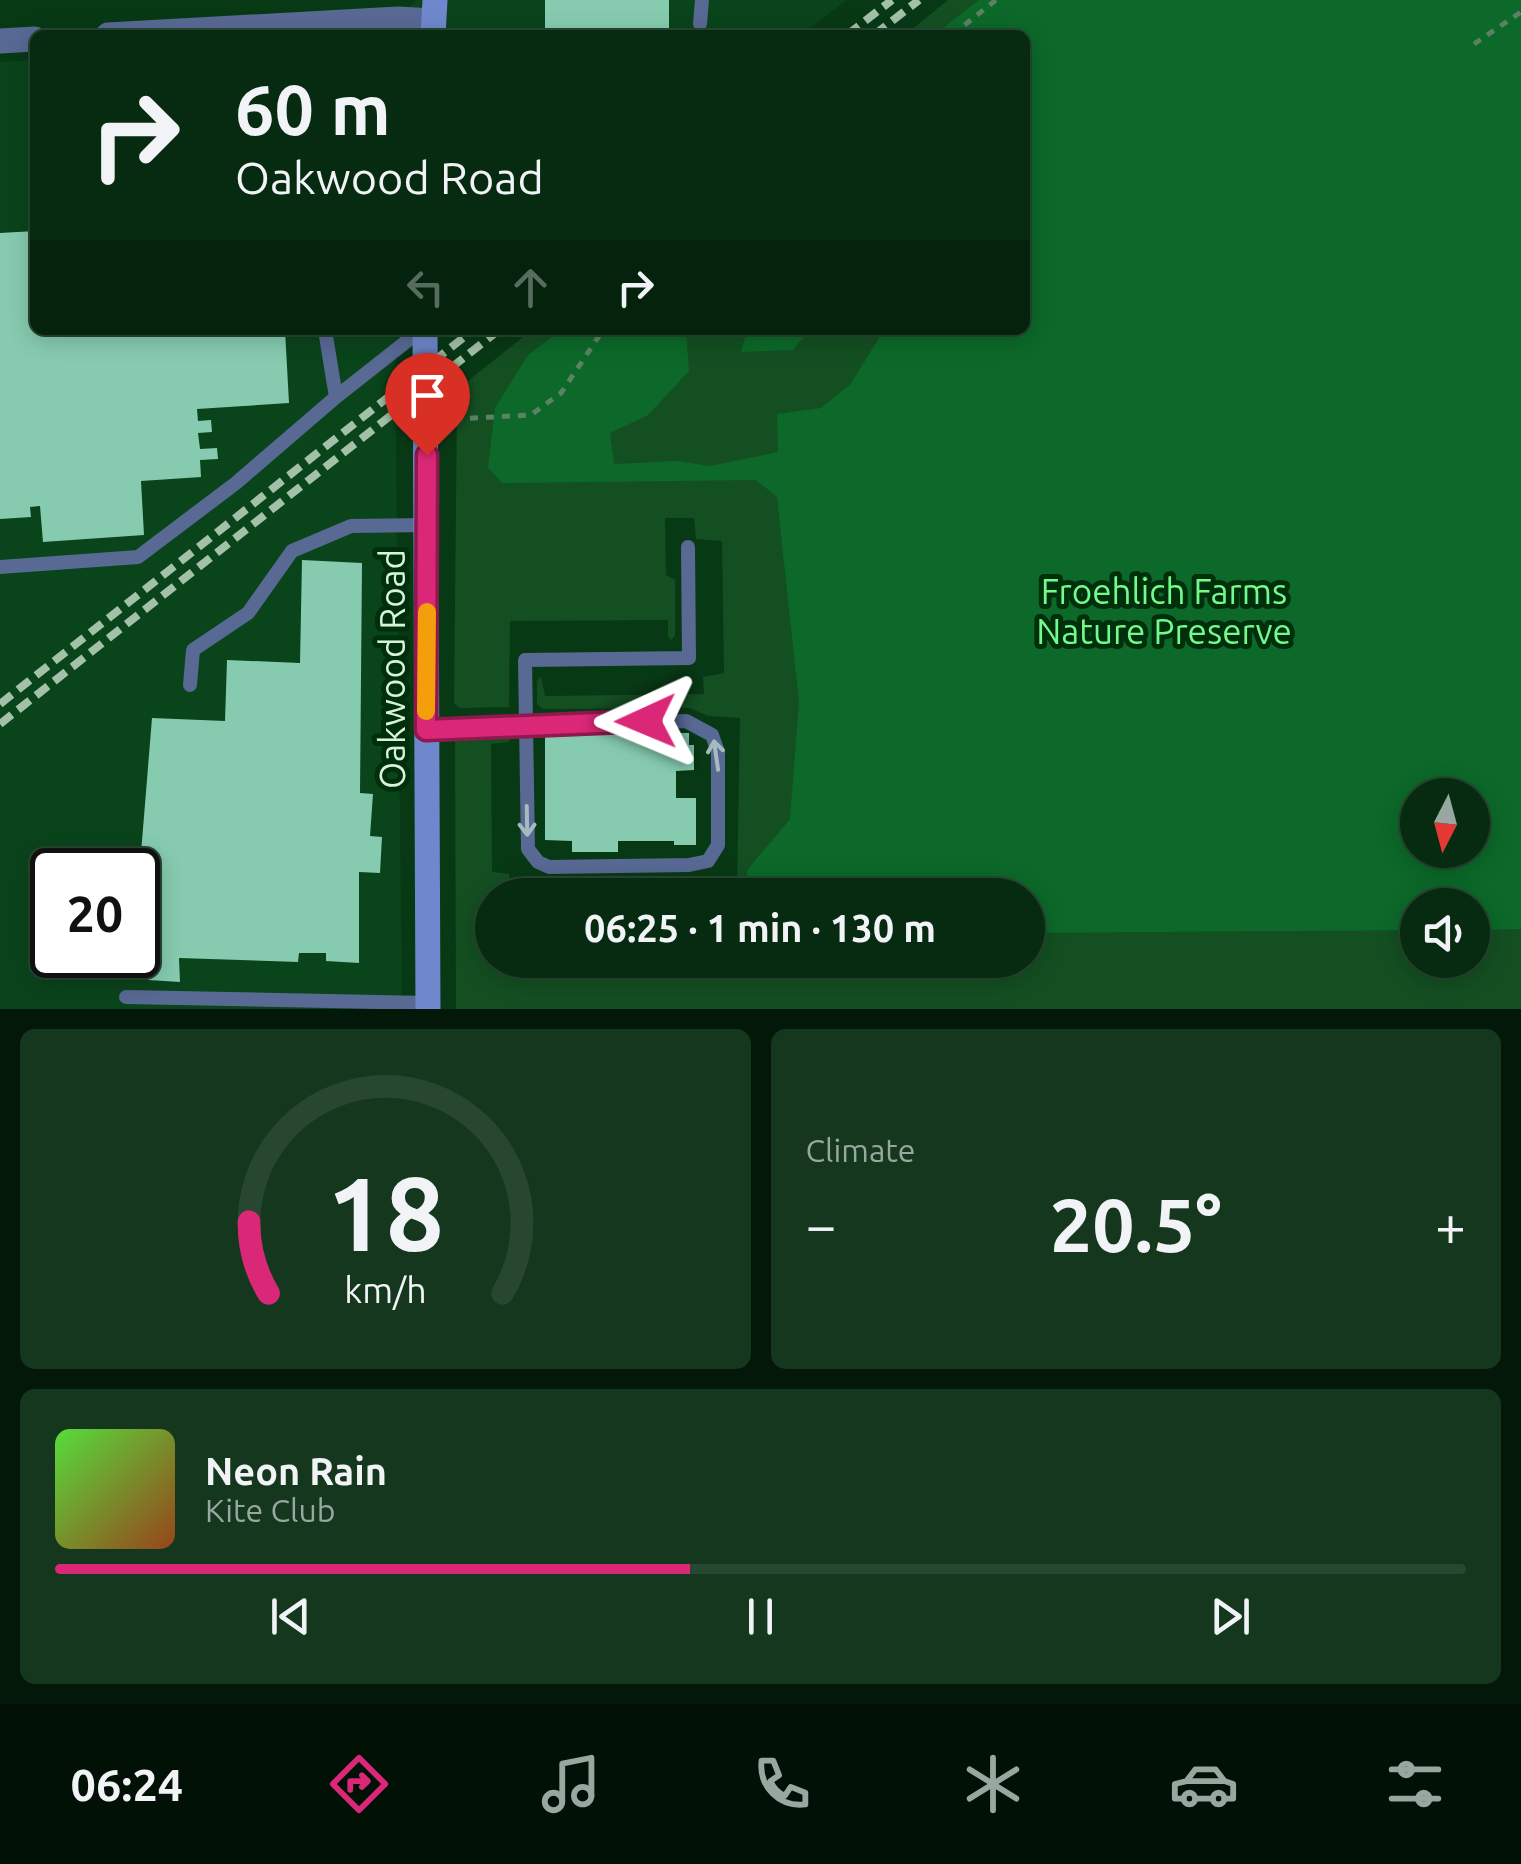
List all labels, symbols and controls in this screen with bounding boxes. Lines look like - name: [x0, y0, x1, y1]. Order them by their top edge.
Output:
- icon: right: [70, 70, 200, 200]
- text: 60 m: [235, 70, 391, 148]
- text: Oakwood Road: [235, 152, 544, 203]
- icon: left: [398, 260, 453, 315]
- icon: ahead: [503, 260, 558, 315]
- icon: right: [608, 260, 663, 315]
- pin: [385, 353, 470, 456]
- icon: arrive: [400, 368, 455, 423]
- street label: Oakwood Road: [372, 549, 412, 789]
- park label: Froehlich Farms Nature Preserve: [1036, 571, 1292, 651]
- position arrow: [594, 669, 698, 773]
- one-way arrow: [706, 739, 725, 772]
- north arrow: [1400, 778, 1490, 868]
- map controls: [1400, 778, 1490, 978]
- one-way arrow: [518, 805, 537, 837]
- speed limit sign: 20: [30, 848, 160, 978]
- button: sound: [1400, 888, 1490, 978]
- text: 06:25 · 1 min · 130 m: [584, 907, 936, 949]
- text: Climate: [806, 1132, 916, 1168]
- text: 18: [327, 1154, 444, 1271]
- text: 20.5°: [1050, 1182, 1222, 1266]
- text: −: [806, 1194, 837, 1255]
- text: +: [1435, 1194, 1466, 1255]
- text: km/h: [344, 1270, 427, 1310]
- text: Neon Rain: [205, 1450, 387, 1492]
- text: Kite Club: [205, 1492, 335, 1528]
- icon: previous: [263, 1589, 318, 1644]
- icon: pause: [733, 1589, 788, 1644]
- icon: next: [1203, 1589, 1258, 1644]
- icon: directions: [324, 1749, 394, 1819]
- icon: music: [536, 1749, 606, 1819]
- icon: phone: [747, 1749, 817, 1819]
- icon: climate: [958, 1749, 1028, 1819]
- icon: car: [1169, 1749, 1239, 1819]
- icon: filters: [1380, 1749, 1450, 1819]
- text: 06:24: [71, 1759, 183, 1810]

